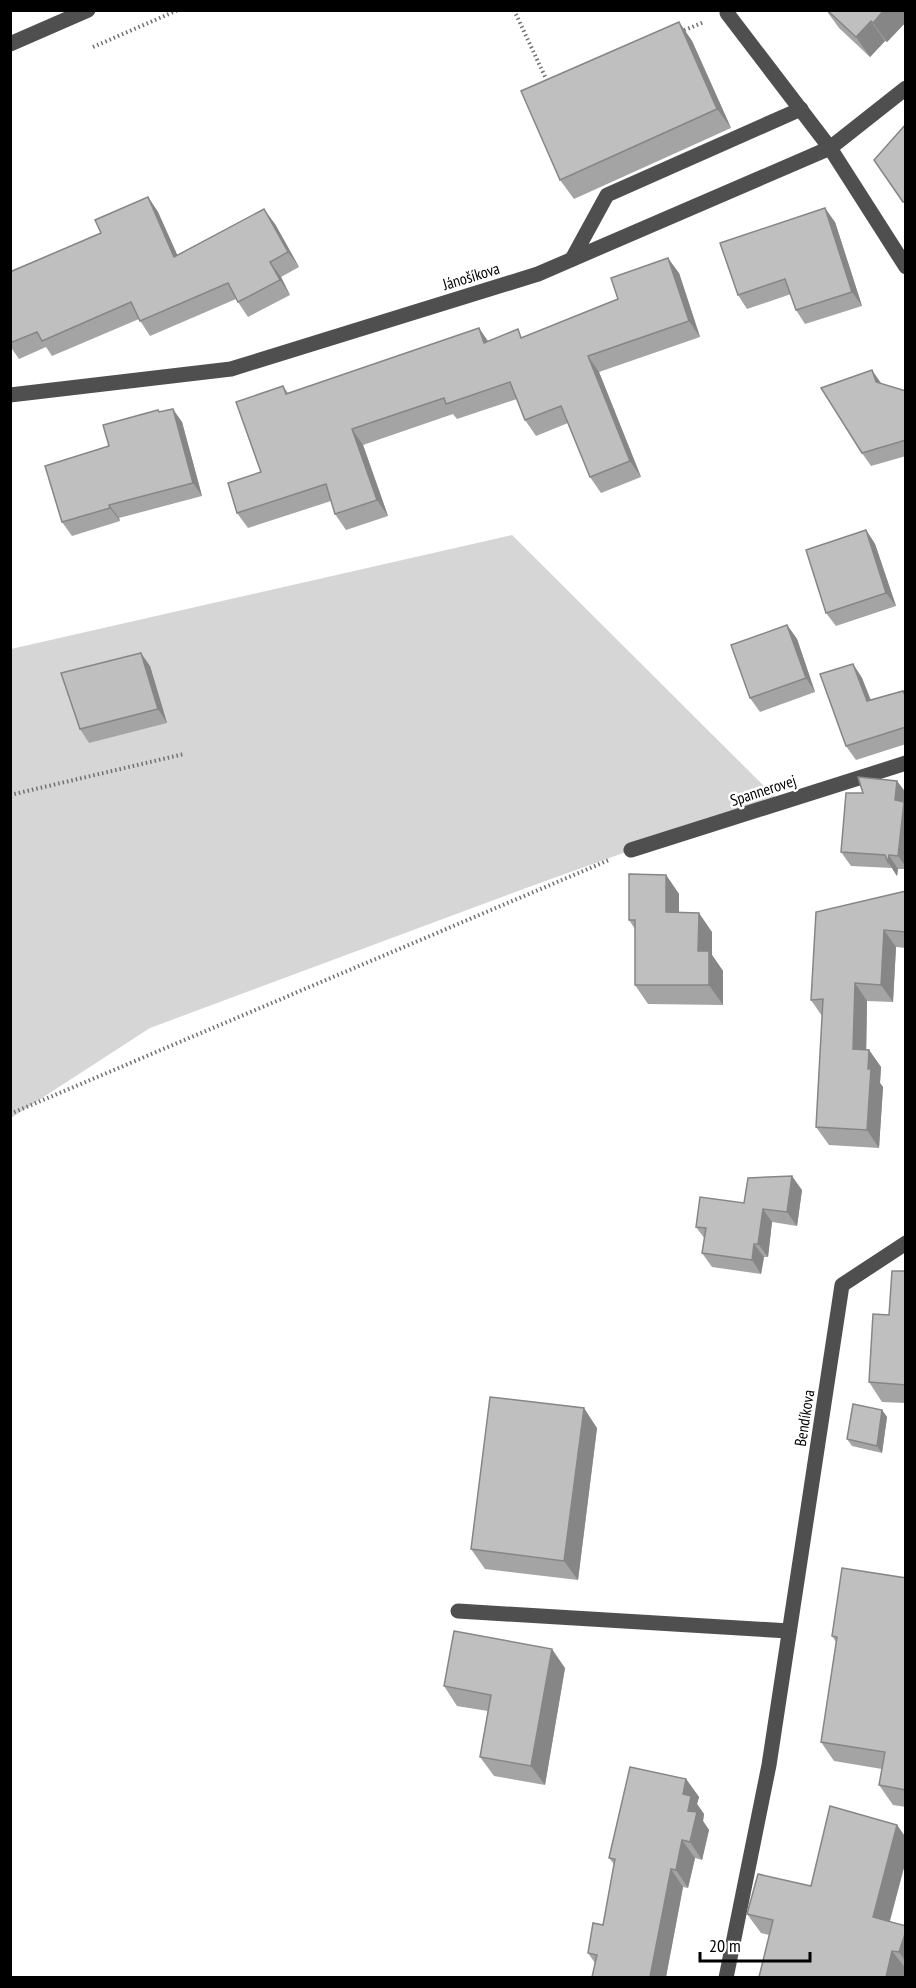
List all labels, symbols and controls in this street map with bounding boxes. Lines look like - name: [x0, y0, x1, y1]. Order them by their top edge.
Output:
- street label: Jánošíkova: [439, 258, 502, 294]
- street label: Spannerovej: [727, 770, 799, 810]
- street label: Bendíkova: [790, 1388, 818, 1448]
- scale bar: [700, 1925, 810, 1963]
- text: 20 m: [709, 1934, 741, 1957]

